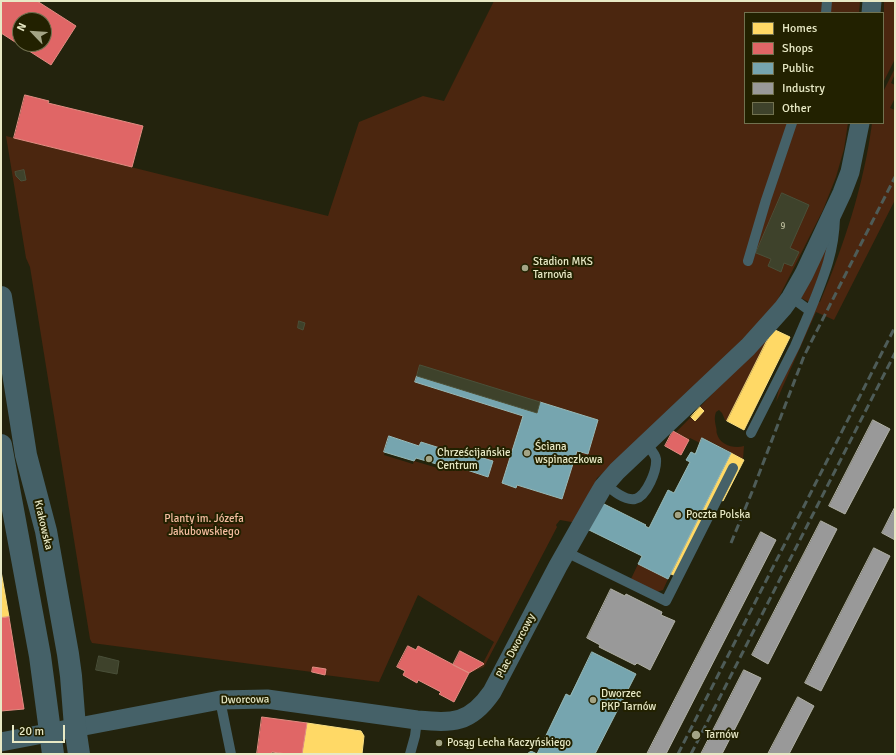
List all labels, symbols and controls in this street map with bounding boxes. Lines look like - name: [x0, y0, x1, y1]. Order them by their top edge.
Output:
- north arrow: [12, 12, 52, 52]
- legend: [744, 12, 884, 124]
- text: N: [14, 21, 29, 33]
- text: Homes: [782, 21, 817, 36]
- text: Shops: [782, 41, 813, 56]
- text: Public: [782, 61, 814, 76]
- text: Industry: [782, 81, 825, 96]
- text: Other: [782, 101, 811, 116]
- house number: 9: [781, 222, 785, 232]
- place label: Stadion MKS Tarnovia: [533, 255, 593, 281]
- marker: Stadion MKS Tarnovia: [520, 263, 530, 273]
- place label: Ściana wspinaczkowa: [535, 440, 603, 466]
- place label: Chrześcijańskie Centrum: [437, 446, 510, 472]
- marker: Ściana wspinaczkowa: [522, 448, 532, 458]
- marker: Chrześcijańskie Centrum: [424, 454, 434, 464]
- street label: Krakowska: [31, 499, 55, 551]
- place label: Poczta Polska: [686, 508, 750, 522]
- marker: Poczta Polska: [673, 510, 683, 520]
- park label: Planty im. Józefa Jakubowskiego: [164, 512, 244, 538]
- street label: Plac Dworcowy: [494, 612, 538, 680]
- place label: Dworzec PKP Tarnów: [601, 687, 656, 713]
- street label: Dworcowa: [221, 693, 269, 707]
- marker: Dworzec PKP Tarnów: [588, 695, 598, 705]
- scale bar: [14, 717, 67, 743]
- text: 20 m: [19, 724, 44, 739]
- place label: Tarnów: [705, 728, 739, 742]
- marker: Tarnów: [690, 729, 702, 741]
- place label: Posąg Lecha Kaczyńskiego: [447, 736, 571, 750]
- marker: Posąg Lecha Kaczyńskiego: [434, 738, 444, 748]

